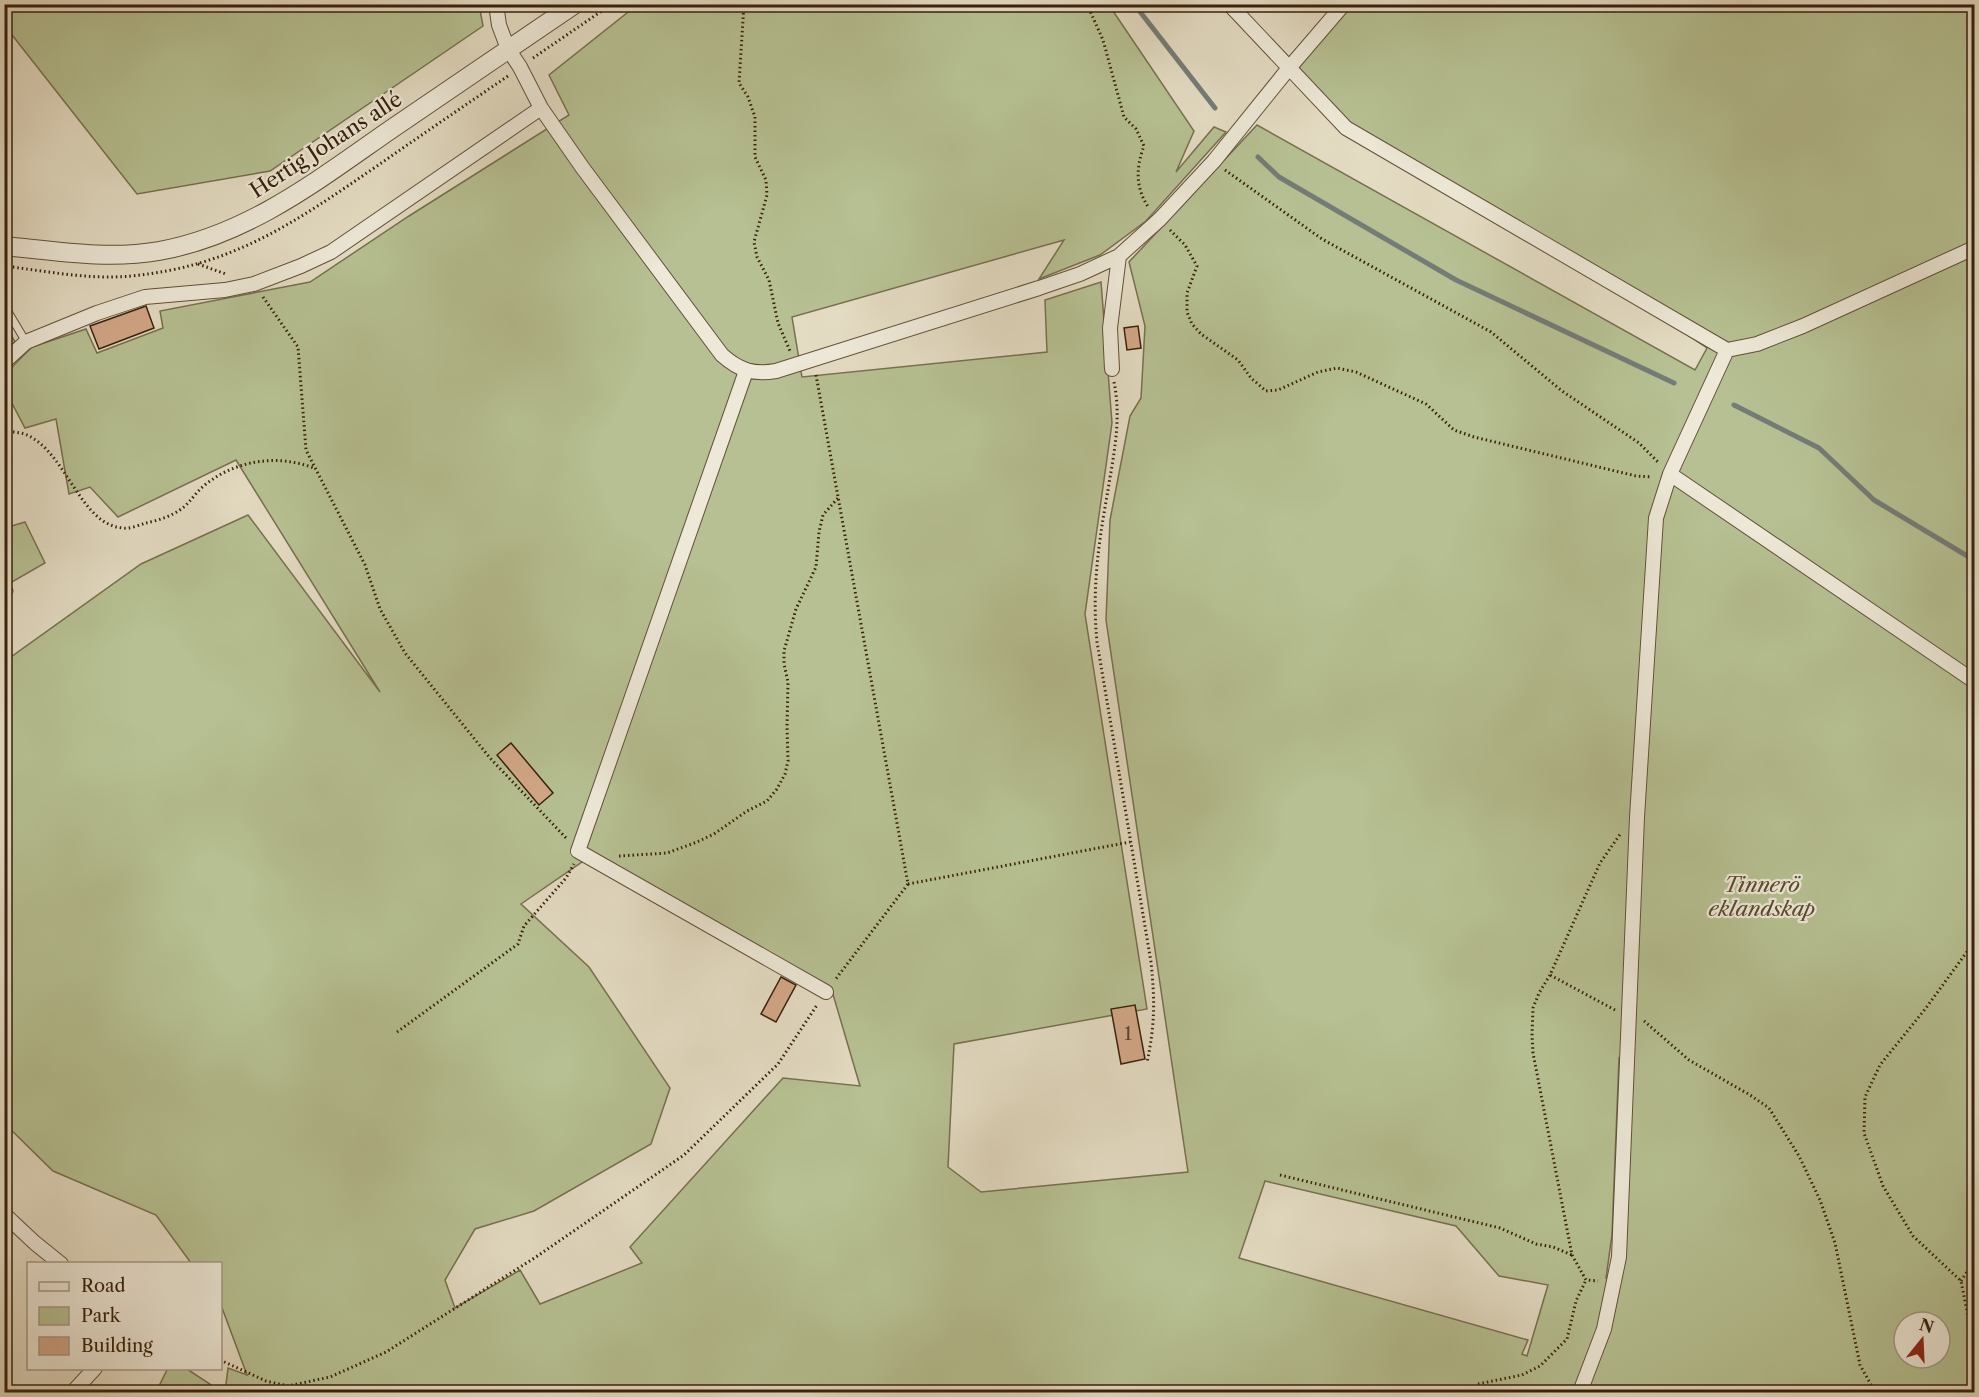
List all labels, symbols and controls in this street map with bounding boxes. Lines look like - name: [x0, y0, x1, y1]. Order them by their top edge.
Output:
- street label: Hertig Johans allé: [245, 86, 406, 203]
- park label: Tinnerö eklandskap: [1709, 872, 1815, 921]
- house number: 1: [1124, 1023, 1132, 1045]
- legend: [27, 1262, 222, 1370]
- text: Road: [81, 1275, 126, 1297]
- text: Park: [81, 1305, 122, 1327]
- north arrow: [1892, 1310, 1952, 1370]
- text: N: [1917, 1314, 1936, 1337]
- text: Building: [81, 1335, 153, 1357]

